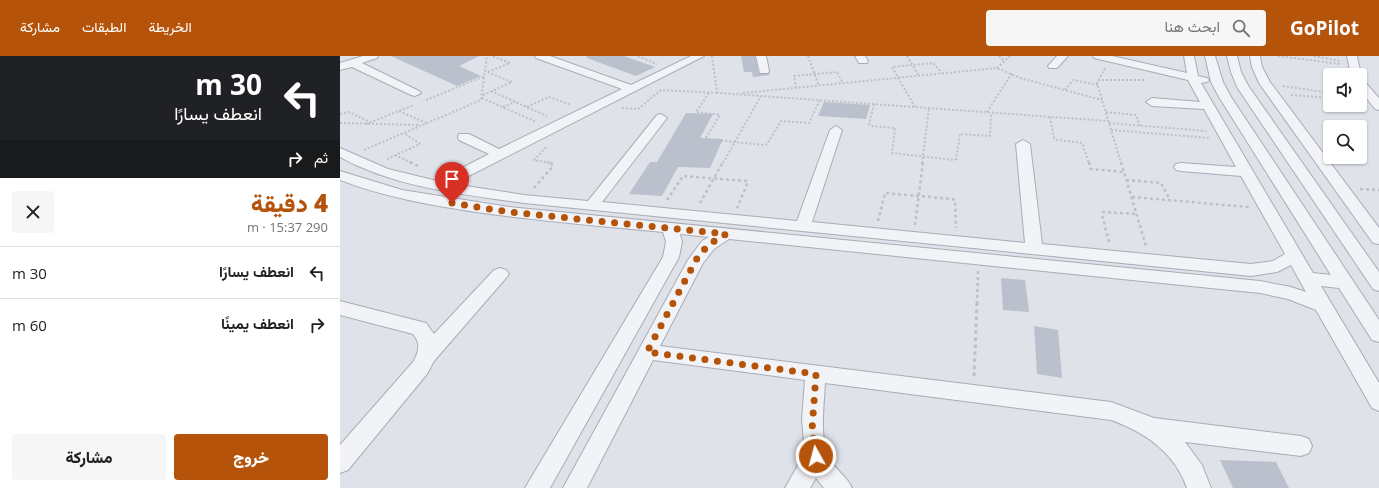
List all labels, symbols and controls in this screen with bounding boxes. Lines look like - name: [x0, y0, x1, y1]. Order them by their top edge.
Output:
- search box: [986, 10, 1266, 46]
- text: GoPilot: [1290, 15, 1359, 41]
- text: ابحث هنا: [1165, 16, 1220, 36]
- text: مشاركة: [20, 17, 60, 36]
- text: الطبقات: [82, 17, 126, 36]
- text: الخريطة: [148, 17, 192, 36]
- icon: search: [1230, 17, 1252, 39]
- text: 30 m: [195, 65, 262, 103]
- map controls: [1323, 68, 1367, 164]
- button: sound: [1323, 68, 1367, 112]
- icon: left: [276, 72, 328, 124]
- text: انعطف يسارًا: [174, 101, 262, 125]
- button: search: [1323, 120, 1367, 164]
- text: ثم: [314, 147, 328, 167]
- icon: right: [284, 148, 306, 170]
- pin: [435, 162, 469, 203]
- icon: arrive: [441, 168, 463, 190]
- text: 4 دقيقة: [251, 186, 328, 219]
- button: close: [12, 191, 54, 233]
- text: 290 m · 15:37: [247, 218, 328, 236]
- text: انعطف يسارًا: [219, 261, 294, 281]
- icon: left: [306, 262, 328, 284]
- text: 30 m: [12, 263, 47, 283]
- text: انعطف يمينًا: [221, 313, 294, 333]
- icon: right: [306, 314, 328, 336]
- text: 60 m: [12, 315, 47, 335]
- button: مشاركة: [12, 434, 166, 480]
- button: خروج: [174, 434, 328, 480]
- position arrow: [795, 435, 837, 477]

